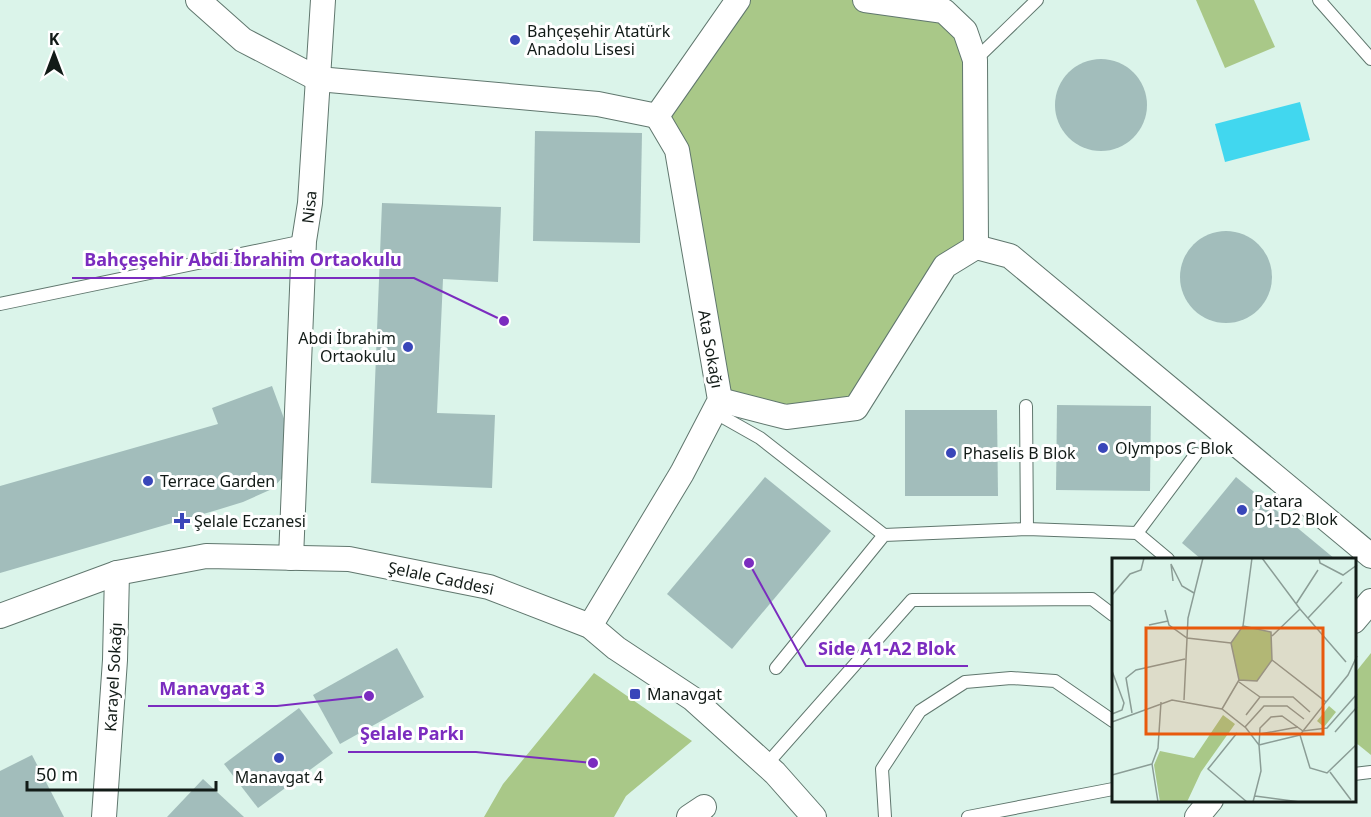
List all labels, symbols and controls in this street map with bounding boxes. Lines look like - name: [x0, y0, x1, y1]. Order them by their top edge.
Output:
- place label: Bahçeşehir Atatürk Anadolu Lisesi: [527, 20, 671, 60]
- north arrow: [24, 24, 84, 84]
- text: K: [49, 28, 60, 50]
- marker: Bahçeşehir Atatürk Anadolu Lisesi: [508, 33, 522, 47]
- street label: Nisa: [296, 189, 322, 225]
- callout: Bahçeşehir Abdi İbrahim Ortaokulu: [72, 242, 414, 278]
- text: Bahçeşehir Abdi İbrahim Ortaokulu: [84, 247, 402, 271]
- street label: Ata Sokağı: [693, 308, 729, 390]
- place label: Abdi İbrahim Ortaokulu: [298, 327, 396, 367]
- marker: Abdi İbrahim Ortaokulu: [401, 340, 415, 354]
- place label: Olympos C Blok: [1115, 437, 1234, 459]
- marker: Olympos C Blok: [1096, 441, 1110, 455]
- place label: Phaselis B Blok: [963, 442, 1076, 464]
- marker: Phaselis B Blok: [944, 446, 958, 460]
- place label: Terrace Garden: [160, 470, 275, 492]
- marker: Terrace Garden: [141, 474, 155, 488]
- place label: Patara D1-D2 Blok: [1254, 490, 1338, 530]
- marker: Patara D1-D2 Blok: [1235, 503, 1249, 517]
- place label: Şelale Eczanesi: [194, 510, 306, 532]
- marker: Şelale Eczanesi: [175, 514, 189, 528]
- street label: Şelale Caddesi: [386, 556, 496, 600]
- inset map: [1112, 558, 1356, 802]
- street label: Karayel Sokağı: [99, 622, 127, 732]
- callout: Side A1-A2 Blok: [806, 630, 968, 666]
- text: Side A1-A2 Blok: [818, 636, 957, 660]
- callout: Manavgat 3: [148, 670, 277, 706]
- text: Manavgat 3: [159, 676, 265, 700]
- place label: Manavgat: [647, 683, 722, 705]
- marker: Manavgat: [628, 687, 642, 701]
- callout: Şelale Parkı: [348, 716, 476, 752]
- text: Şelale Parkı: [360, 721, 464, 745]
- marker: Manavgat 4: [272, 751, 286, 765]
- scale bar: [27, 754, 216, 792]
- text: 50 m: [36, 762, 78, 786]
- place label: Manavgat 4: [235, 766, 323, 788]

